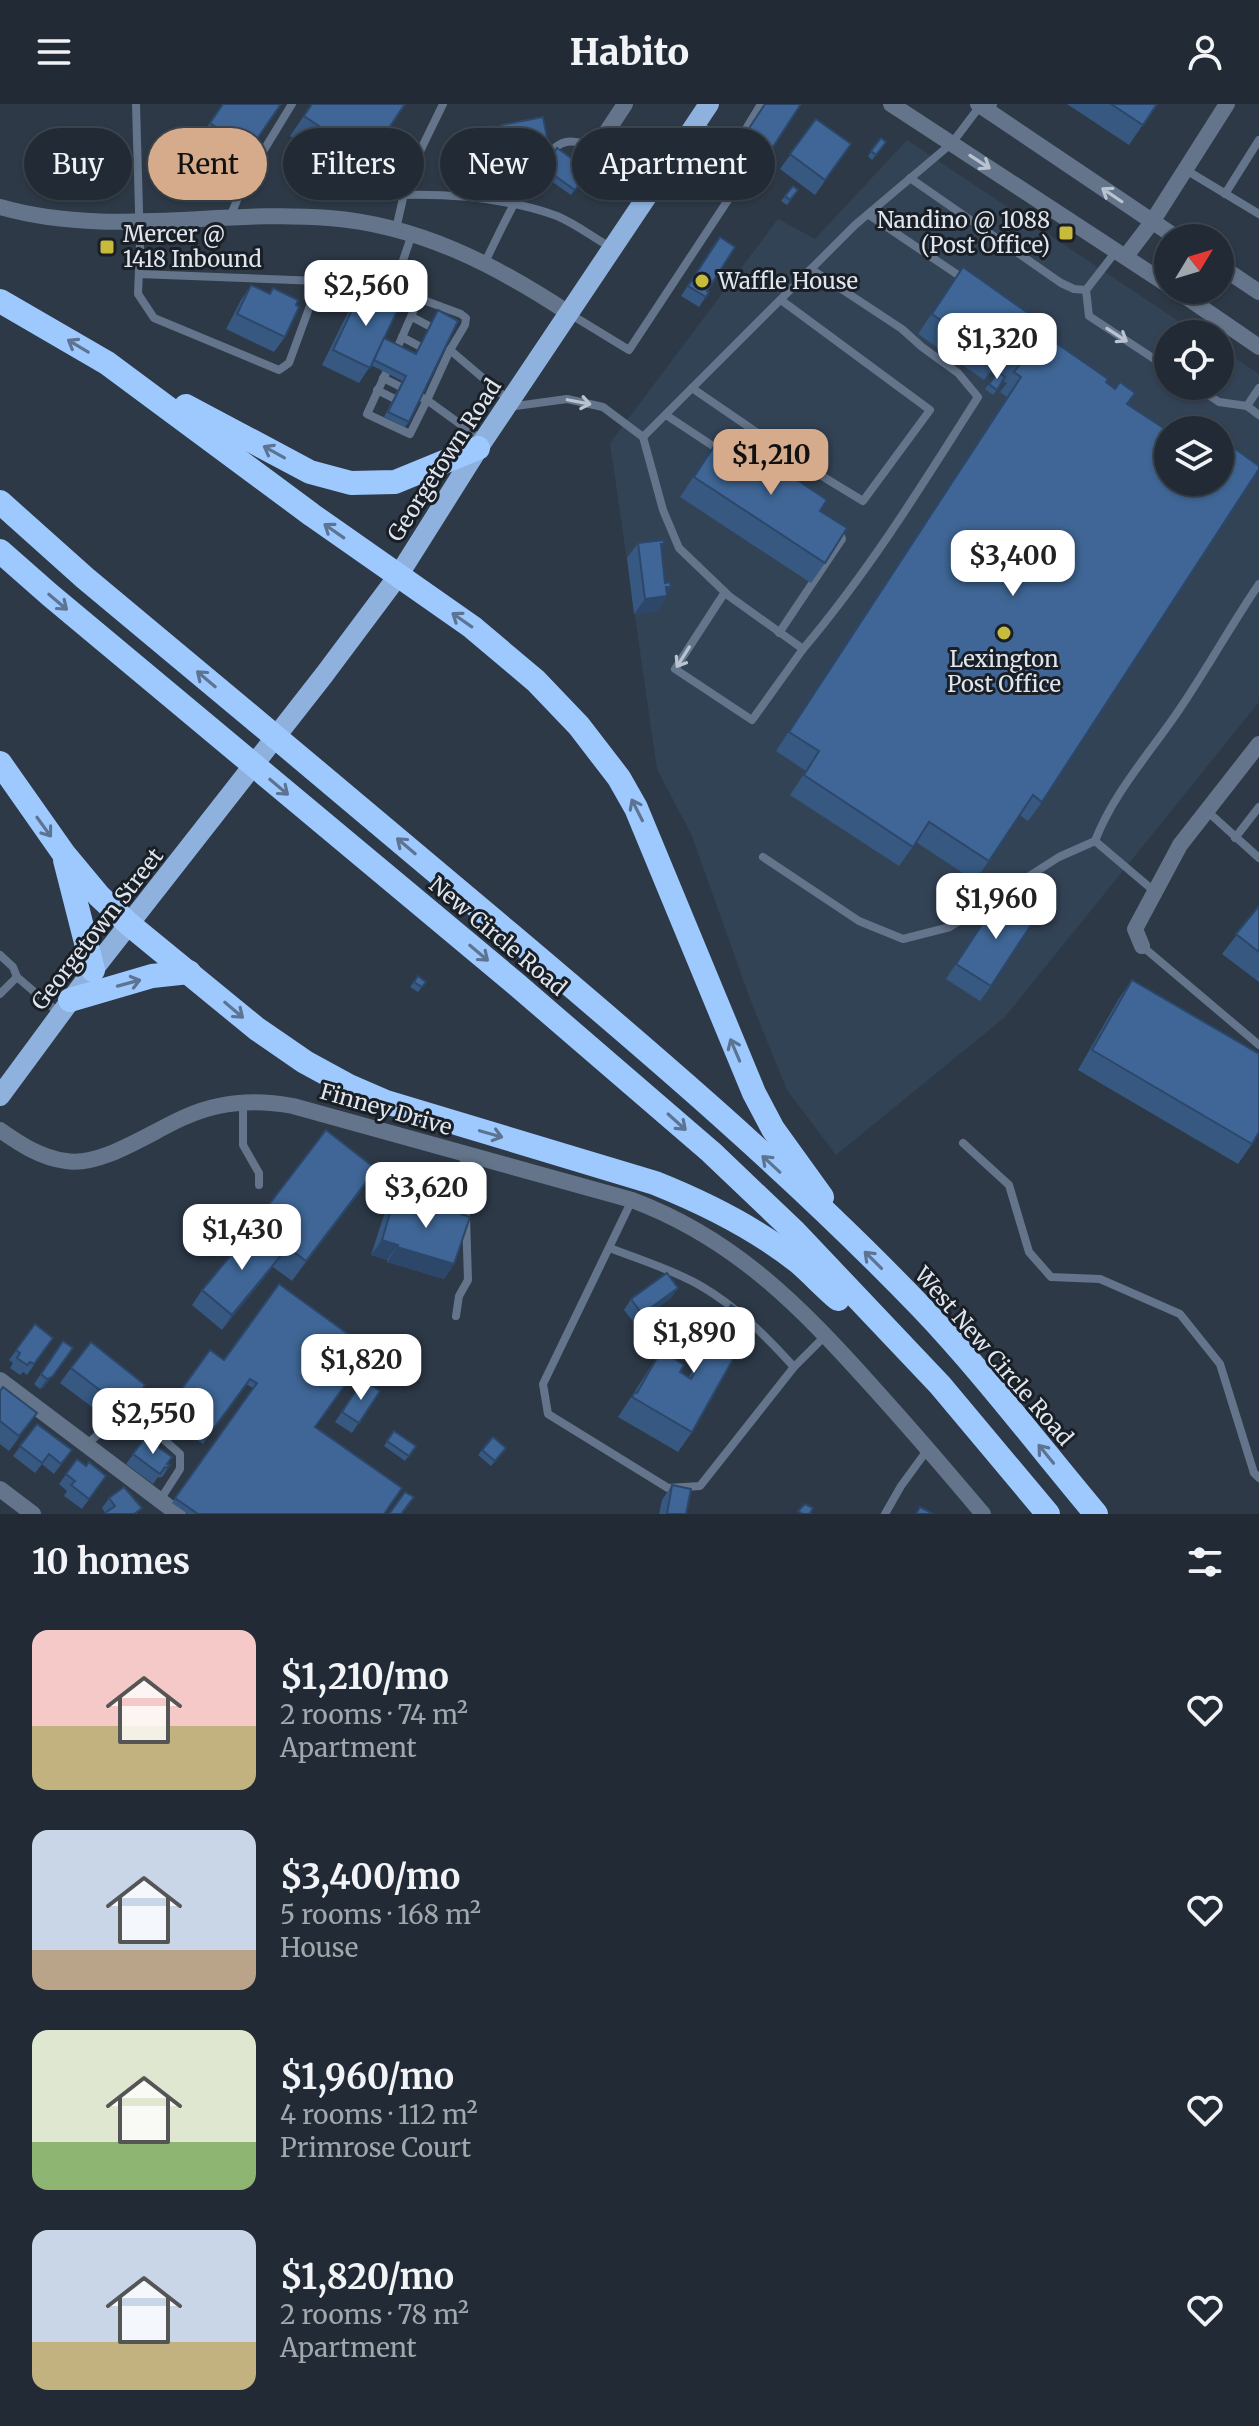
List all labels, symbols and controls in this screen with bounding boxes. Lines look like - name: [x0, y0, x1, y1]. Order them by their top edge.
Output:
- icon: menu: [32, 30, 76, 74]
- text: Habito: [570, 30, 689, 75]
- icon: person: [1183, 30, 1227, 74]
- chip: Buy: [24, 128, 132, 200]
- chip: Rent: [148, 128, 267, 200]
- chip: Filters: [283, 128, 424, 200]
- chip: New: [440, 128, 556, 200]
- chip: Apartment: [572, 128, 775, 200]
- one-way arrow: [969, 153, 991, 170]
- one-way arrow: [1101, 187, 1124, 203]
- place label: Nandino @ 1088 (Post Office): [877, 206, 1050, 259]
- place label: Mercer @ 1418 Inbound: [123, 220, 262, 273]
- marker: Nandino @ 1088 (Post Office): [1057, 224, 1075, 242]
- north arrow: [1154, 224, 1234, 304]
- map controls: [1154, 224, 1234, 496]
- marker: Mercer @ 1418 Inbound: [98, 238, 116, 256]
- pin: $2,560: [301, 260, 431, 328]
- place label: Waffle House: [717, 267, 858, 295]
- text: $2,560: [322, 269, 410, 302]
- marker: Waffle House: [693, 272, 711, 290]
- pin: $1,320: [932, 313, 1062, 381]
- button: locate: [1154, 320, 1234, 400]
- text: $1,320: [956, 322, 1038, 355]
- one-way arrow: [1106, 326, 1128, 343]
- one-way arrow: [67, 338, 91, 353]
- street label: Georgetown Road: [381, 373, 507, 547]
- one-way arrow: [566, 395, 591, 410]
- button: layers: [1154, 416, 1234, 496]
- pin: $1,210: [706, 429, 836, 497]
- text: $1,210: [731, 438, 811, 471]
- one-way arrow: [263, 444, 286, 460]
- one-way arrow: [324, 523, 346, 539]
- pin: $3,400: [948, 530, 1078, 598]
- text: $3,400: [969, 539, 1057, 572]
- one-way arrow: [48, 593, 68, 611]
- one-way arrow: [452, 612, 473, 629]
- marker: Lexington Post Office: [995, 624, 1013, 642]
- one-way arrow: [674, 645, 690, 668]
- place label: Lexington Post Office: [947, 645, 1061, 698]
- one-way arrow: [197, 670, 217, 688]
- one-way arrow: [269, 778, 289, 796]
- one-way arrow: [628, 799, 644, 823]
- one-way arrow: [36, 815, 53, 837]
- one-way arrow: [396, 837, 417, 855]
- street label: Georgetown Street: [25, 842, 169, 1016]
- street label: New Circle Road: [424, 870, 572, 1002]
- pin: $1,960: [931, 873, 1061, 941]
- text: $1,960: [954, 882, 1038, 915]
- one-way arrow: [468, 944, 489, 962]
- one-way arrow: [115, 974, 141, 989]
- one-way arrow: [223, 1001, 244, 1019]
- one-way arrow: [727, 1039, 742, 1063]
- street label: Finney Drive: [317, 1077, 455, 1141]
- one-way arrow: [666, 1113, 686, 1131]
- one-way arrow: [477, 1127, 503, 1142]
- one-way arrow: [761, 1154, 781, 1173]
- pin: $3,620: [361, 1162, 491, 1230]
- text: $3,620: [384, 1171, 468, 1204]
- pin: $1,430: [177, 1204, 307, 1272]
- text: $1,430: [201, 1213, 283, 1246]
- one-way arrow: [864, 1251, 883, 1270]
- street label: West New Circle Road: [908, 1260, 1079, 1451]
- pin: $1,890: [629, 1307, 759, 1375]
- text: $1,890: [652, 1316, 736, 1349]
- pin: $1,820: [296, 1334, 426, 1402]
- text: $1,820: [319, 1343, 403, 1376]
- pin: $2,550: [88, 1388, 218, 1456]
- text: $2,550: [110, 1397, 196, 1430]
- one-way arrow: [1037, 1444, 1055, 1465]
- icon: filters: [1183, 1540, 1227, 1584]
- text: 10 homes: [32, 1541, 190, 1583]
- text: $1,210/mo: [280, 1656, 449, 1698]
- icon: home: [96, 1662, 192, 1758]
- icon: heart: [1183, 1688, 1227, 1732]
- text: 2 rooms · 74 m²: [280, 1698, 468, 1731]
- text: Apartment: [280, 1731, 417, 1764]
- text: $3,400/mo: [280, 1856, 460, 1898]
- icon: home: [96, 1862, 192, 1958]
- icon: heart: [1183, 1888, 1227, 1932]
- text: 5 rooms · 168 m²: [280, 1898, 481, 1931]
- text: House: [280, 1931, 358, 1964]
- text: $1,960/mo: [280, 2056, 454, 2098]
- icon: home: [96, 2062, 192, 2158]
- icon: heart: [1183, 2088, 1227, 2132]
- text: 4 rooms · 112 m²: [280, 2098, 478, 2131]
- text: Primrose Court: [280, 2131, 471, 2164]
- text: $1,820/mo: [280, 2256, 454, 2298]
- icon: home: [96, 2262, 192, 2358]
- icon: heart: [1183, 2288, 1227, 2332]
- text: 2 rooms · 78 m²: [280, 2298, 469, 2331]
- text: Apartment: [280, 2331, 417, 2364]

